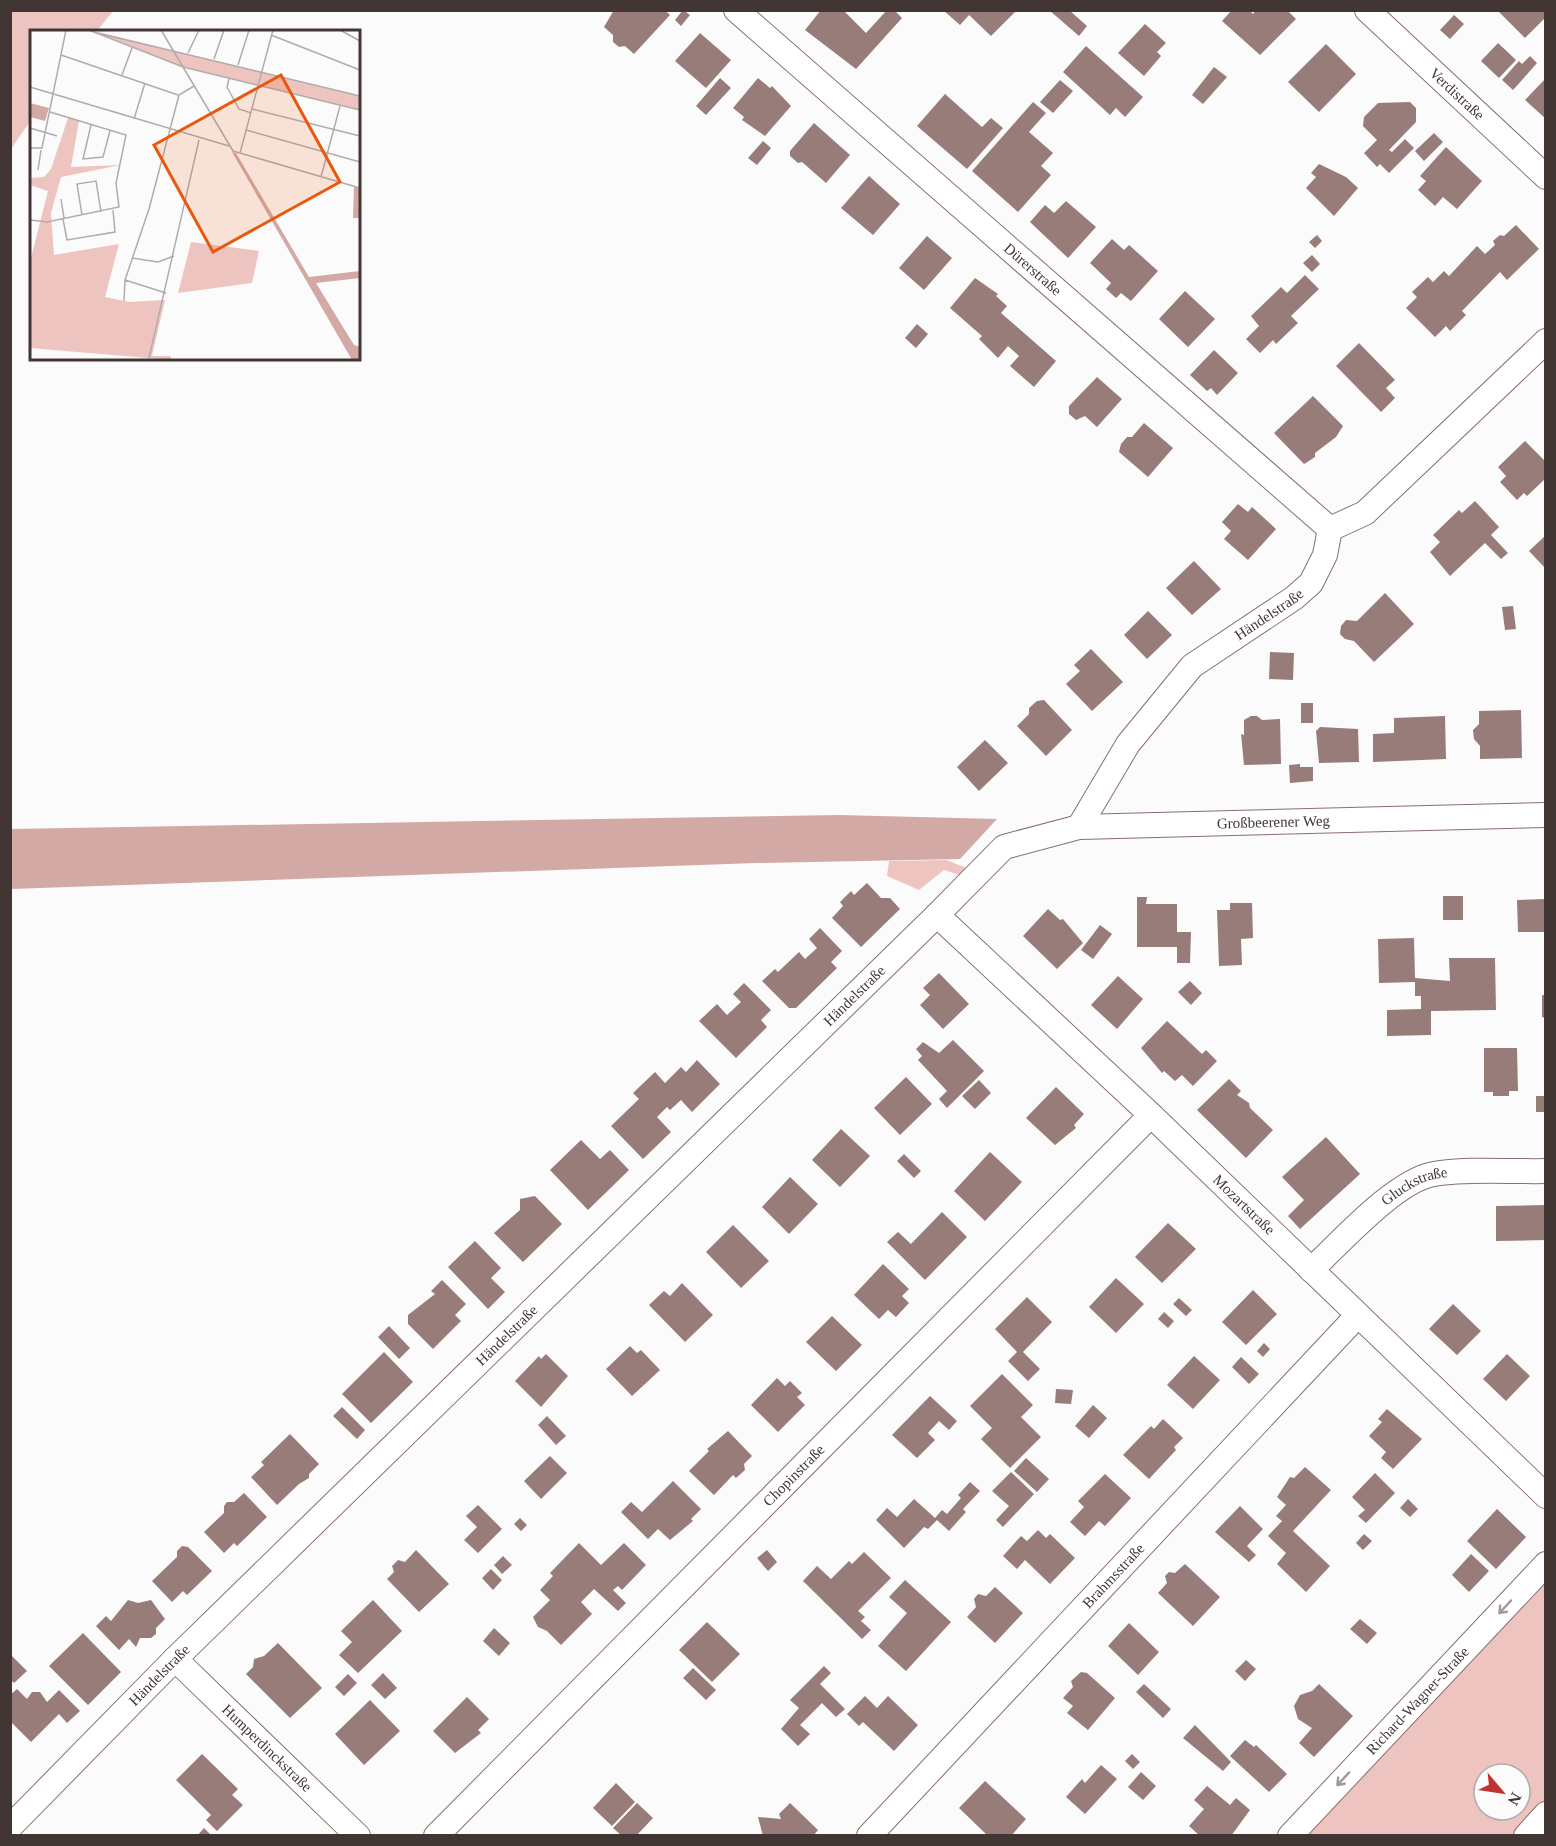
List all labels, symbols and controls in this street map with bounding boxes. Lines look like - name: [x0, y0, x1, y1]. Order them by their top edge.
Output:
- inset map: [30, 30, 360, 360]
- street label: Verdistraße: [1426, 65, 1488, 123]
- street label: Dürerstraße: [1001, 240, 1065, 299]
- street label: Händelstraße: [1232, 585, 1307, 643]
- street label: Großbeerener Weg: [1217, 813, 1331, 831]
- street label: Händelstraße: [820, 962, 889, 1029]
- street label: Gluckstraße: [1378, 1164, 1449, 1209]
- street label: Mozartstraße: [1210, 1171, 1278, 1238]
- street label: Händelstraße: [473, 1302, 541, 1369]
- street label: Chopinstraße: [760, 1441, 828, 1509]
- street label: Brahmsstraße: [1079, 1540, 1148, 1611]
- one-way arrow: [1498, 1599, 1513, 1614]
- street label: Händelstraße: [126, 1641, 193, 1709]
- street label: Richard-Wagner-Straße: [1363, 1643, 1472, 1758]
- street label: Humperdinckstraße: [219, 1701, 315, 1795]
- north arrow: [1472, 1762, 1532, 1822]
- one-way arrow: [1336, 1772, 1350, 1787]
- text: N: [1504, 1790, 1525, 1809]

